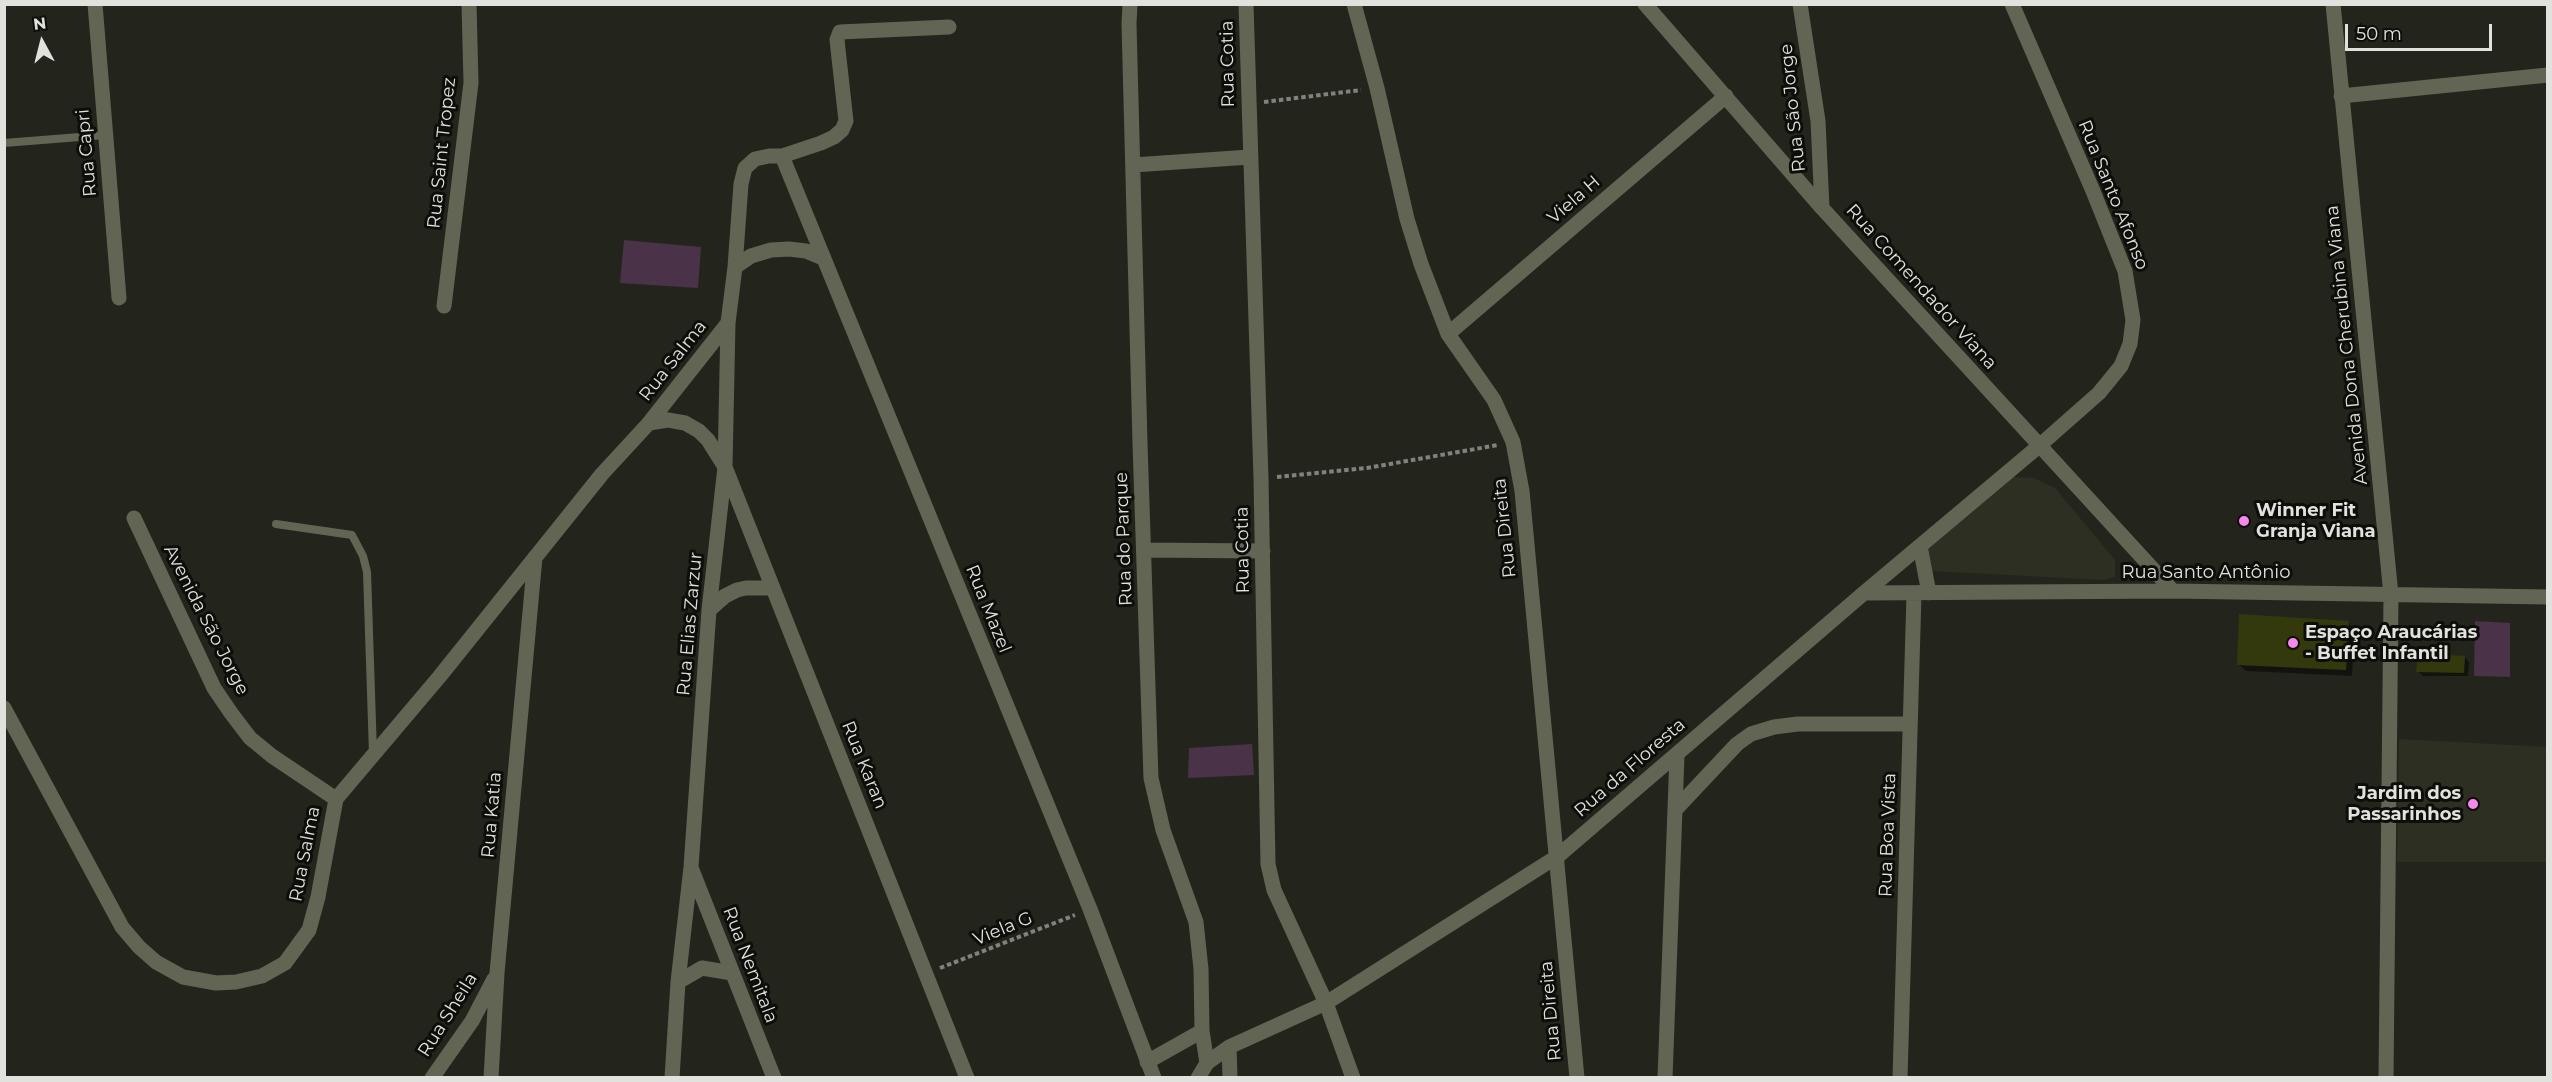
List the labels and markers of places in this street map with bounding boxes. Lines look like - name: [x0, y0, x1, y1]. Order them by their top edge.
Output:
- place label: Winner Fit Granja Viana: [2256, 500, 2376, 542]
- marker: Winner Fit Granja Viana: [2237, 514, 2251, 528]
- place label: Espaço Araucárias - Buffet Infantil: [2305, 622, 2477, 664]
- marker: Espaço Araucárias - Buffet Infantil: [2286, 636, 2300, 650]
- place label: Jardim dos Passarinhos: [2347, 783, 2461, 826]
- marker: Jardim dos Passarinhos: [2466, 797, 2480, 811]

